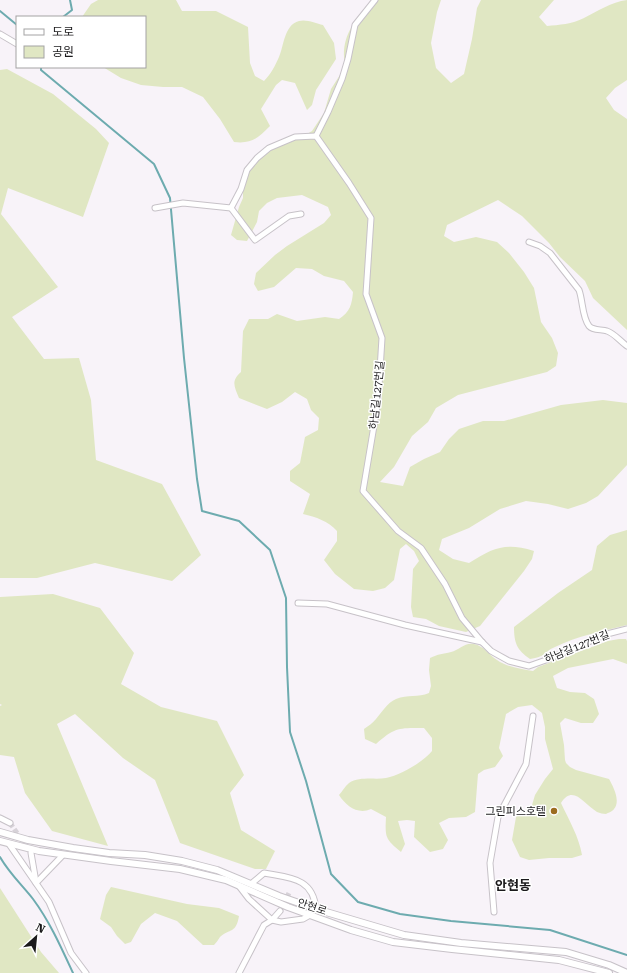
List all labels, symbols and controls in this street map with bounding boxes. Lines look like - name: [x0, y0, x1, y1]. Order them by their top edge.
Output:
- legend: [16, 16, 146, 68]
- text: 도로: [52, 25, 74, 39]
- text: 공원: [52, 45, 74, 59]
- street label: 하남길127번길: [367, 360, 387, 430]
- street label: 하남길127번길: [543, 628, 611, 666]
- place label: 그린피스호텔: [485, 805, 546, 818]
- marker: 그린피스호텔: [549, 806, 559, 816]
- district label: 안현동: [495, 878, 531, 893]
- street label: 안현로: [296, 896, 328, 918]
- north arrow: [16, 917, 56, 957]
- text: N: [34, 921, 48, 936]

